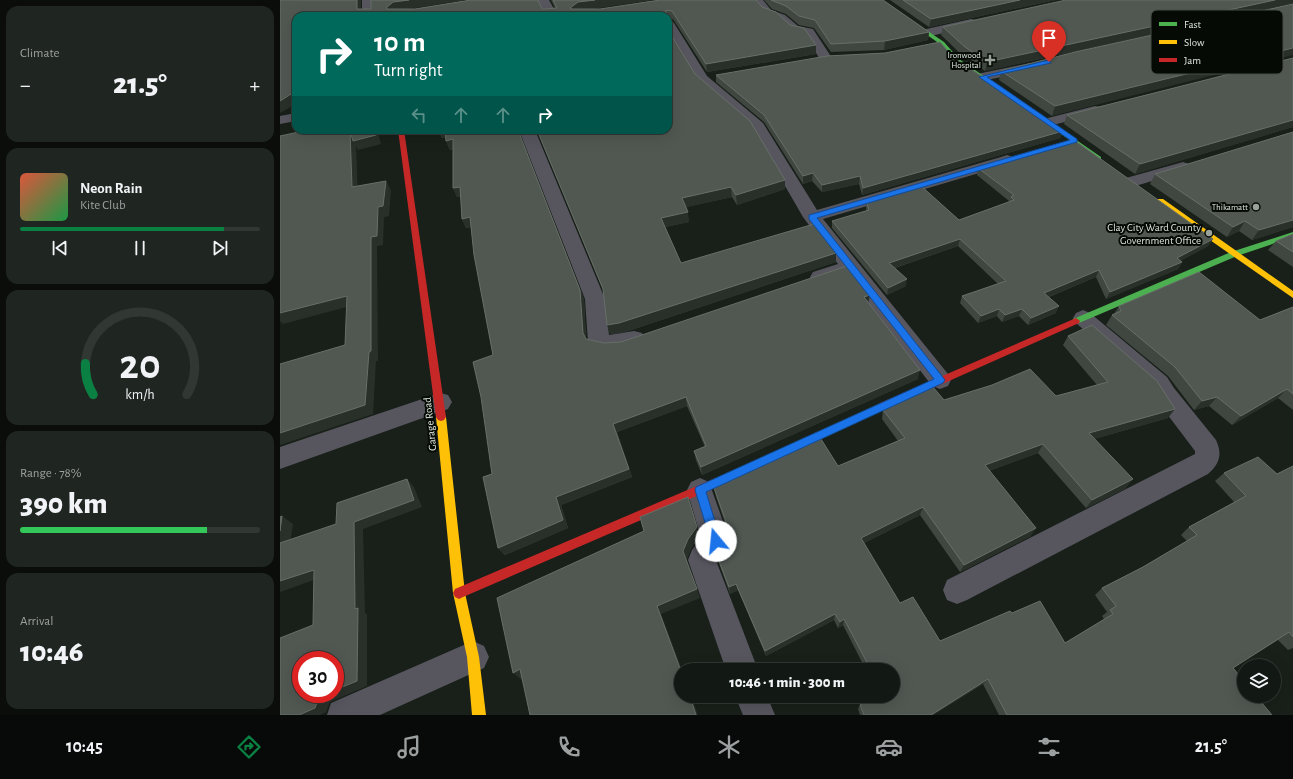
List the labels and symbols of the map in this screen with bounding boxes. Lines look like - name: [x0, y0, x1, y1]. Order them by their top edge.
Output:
- legend: [1151, 10, 1283, 74]
- text: Fast: [1184, 19, 1202, 30]
- pin: [1032, 21, 1066, 62]
- text: Slow: [1184, 37, 1205, 48]
- place label: Ironwood Hospital: [948, 51, 981, 70]
- marker: Ironwood Hospital: [984, 54, 996, 66]
- text: Jam: [1184, 55, 1201, 66]
- marker: Thikamatt: [1251, 202, 1261, 212]
- place label: Thikamatt: [1212, 203, 1248, 212]
- place label: Clay City Ward County Government Office: [1107, 222, 1201, 246]
- marker: Clay City Ward County Government Office: [1204, 228, 1214, 238]
- street label: Garage Road: [422, 396, 438, 451]
- position arrow: [695, 520, 737, 562]
- speed limit sign: 30: [292, 651, 344, 703]

